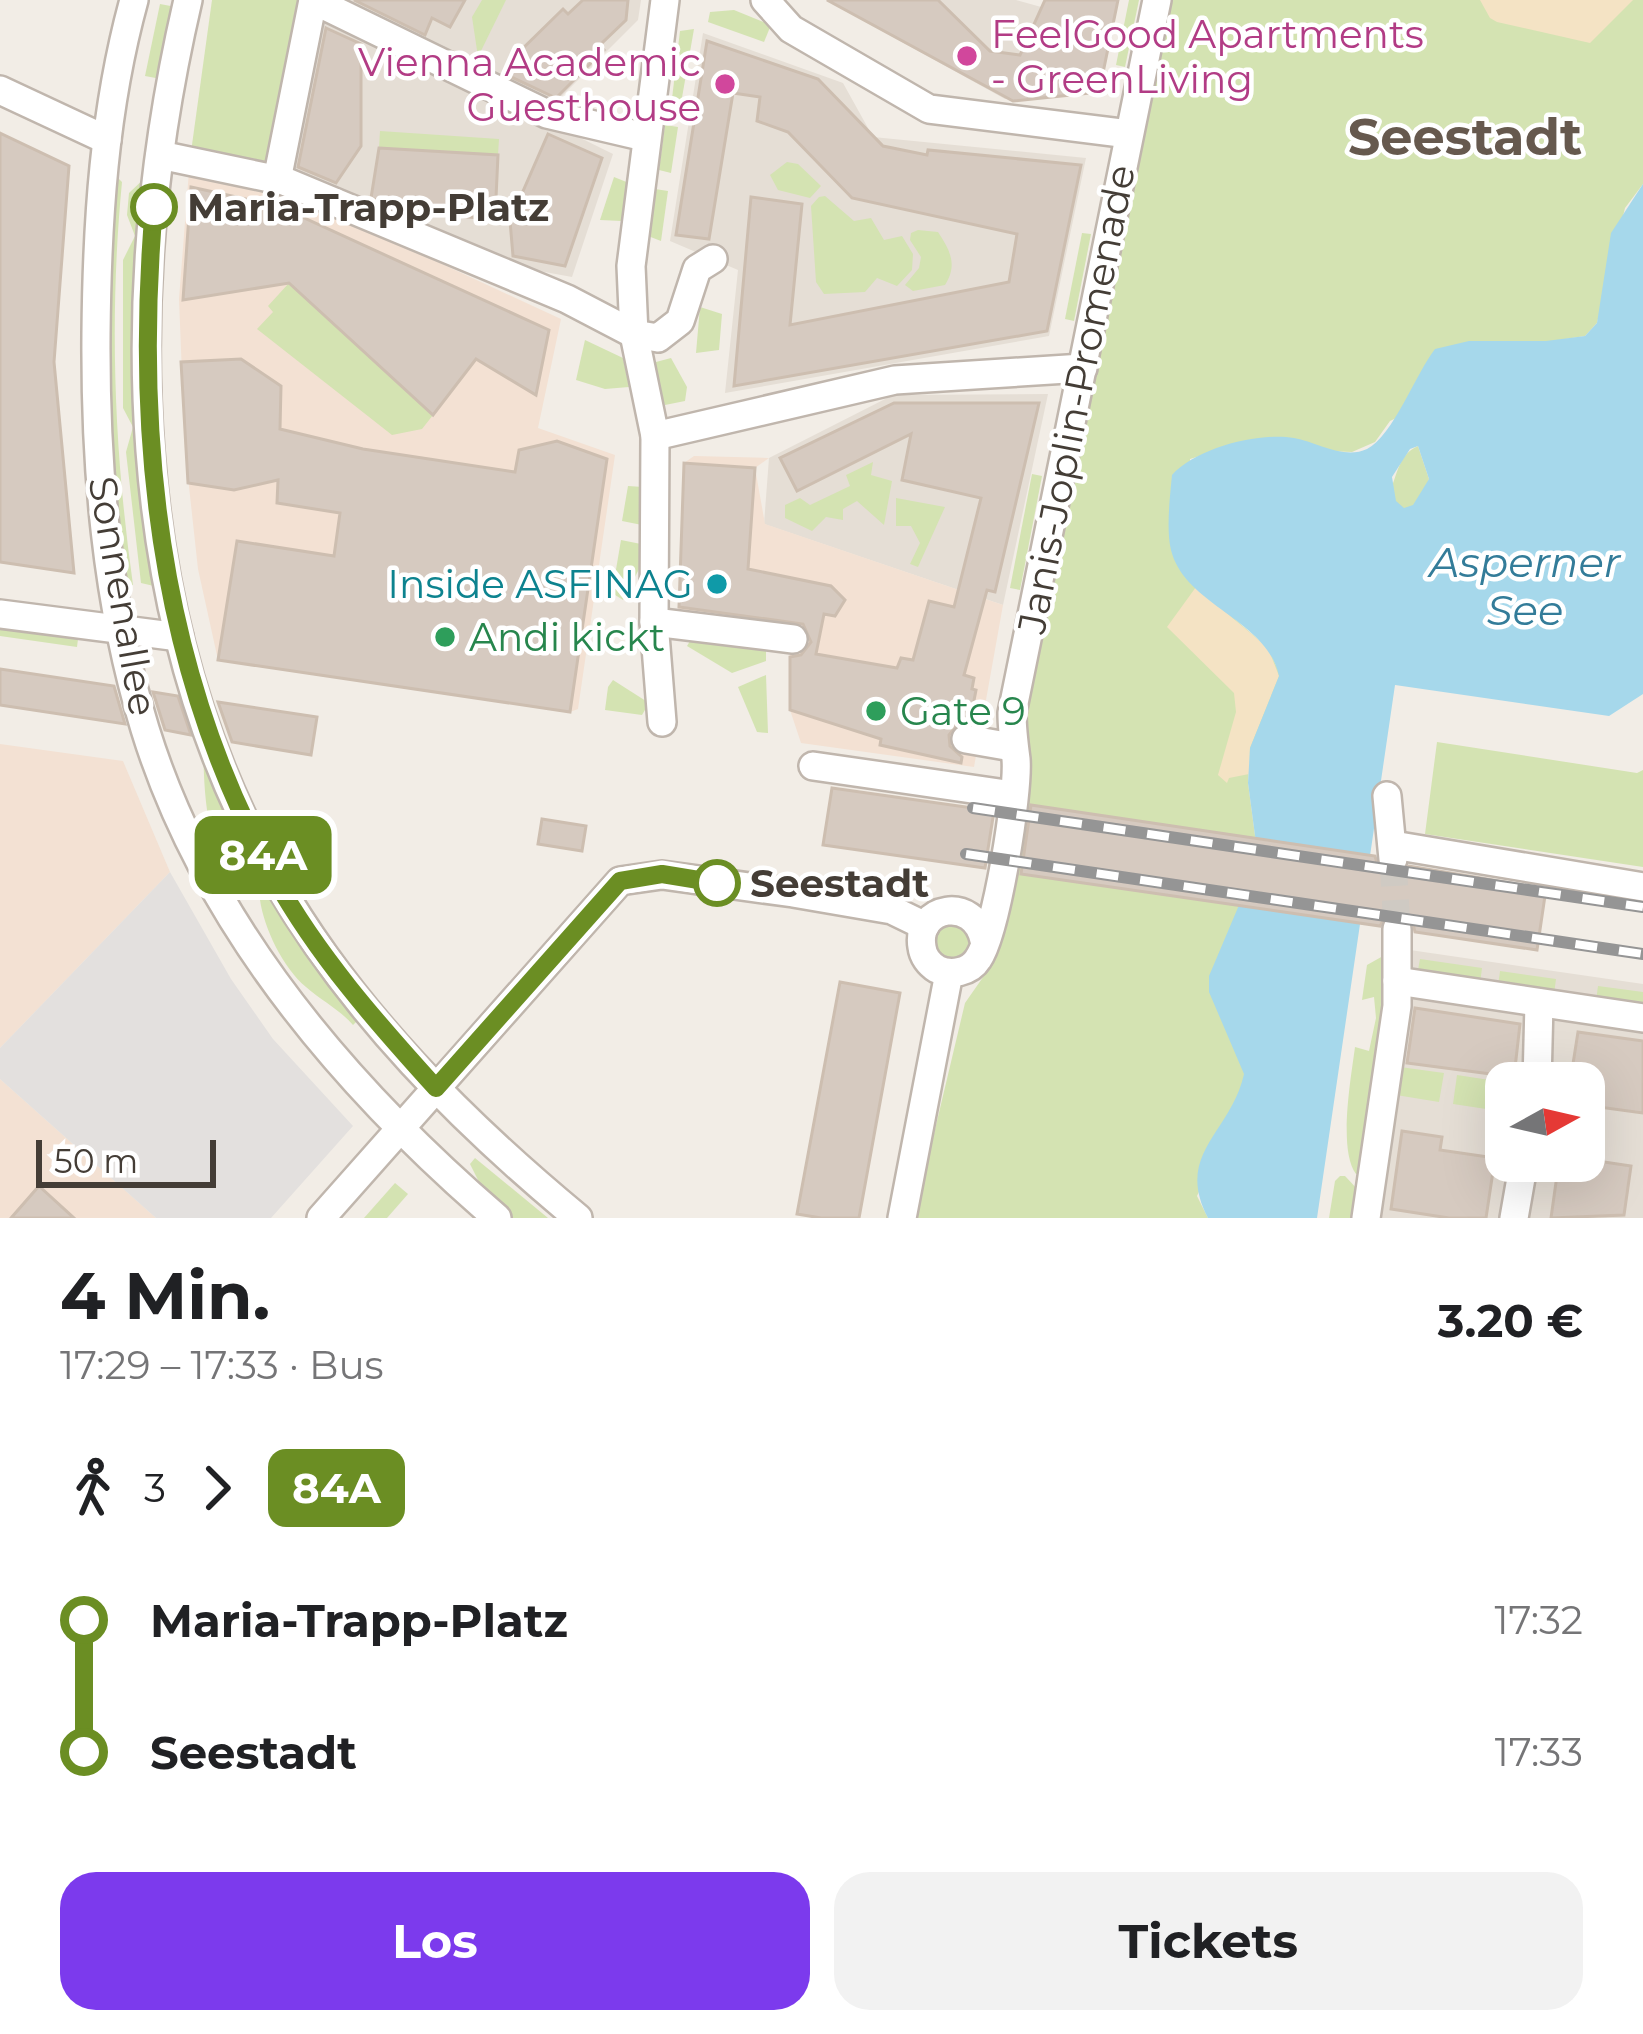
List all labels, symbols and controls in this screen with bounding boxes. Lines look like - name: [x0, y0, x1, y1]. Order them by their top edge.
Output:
- place label: FeelGood Apartments - GreenLiving: [991, 10, 1424, 103]
- place label: Vienna Academic Guesthouse: [358, 38, 701, 131]
- marker: FeelGood Apartments - GreenLiving: [954, 43, 980, 69]
- marker: Vienna Academic Guesthouse: [712, 71, 738, 97]
- district label: Seestadt: [1348, 106, 1582, 168]
- street label: Janis-Joplin-Promenade: [1007, 161, 1145, 638]
- place label: Maria-Trapp-Platz: [187, 183, 549, 231]
- marker: Maria-Trapp-Platz: [132, 185, 176, 229]
- street label: Sonnenallee: [78, 473, 168, 719]
- water label: Asperner See: [1426, 536, 1622, 636]
- place label: Inside ASFINAG: [387, 560, 693, 608]
- marker: Inside ASFINAG: [704, 571, 730, 597]
- place label: Andi kickt: [469, 613, 665, 661]
- marker: Andi kickt: [432, 624, 458, 650]
- place label: Gate 9: [900, 687, 1026, 735]
- marker: Gate 9: [863, 698, 889, 724]
- line badge: 84A: [194, 816, 332, 894]
- text: 84A: [219, 829, 307, 881]
- place label: Seestadt: [750, 859, 929, 907]
- marker: Seestadt: [695, 861, 739, 905]
- north arrow: [1485, 1062, 1605, 1182]
- map controls: [1485, 1062, 1605, 1182]
- scale bar: [36, 1134, 216, 1187]
- text: 50 m: [54, 1141, 138, 1181]
- text: 4 Min.: [60, 1255, 270, 1336]
- text: 3.20 €: [1438, 1293, 1583, 1348]
- text: 17:29 – 17:33 · Bus: [60, 1341, 384, 1389]
- icon: walk: [60, 1455, 126, 1521]
- icon: forward: [184, 1455, 250, 1521]
- text: 84A: [292, 1462, 381, 1514]
- text: 3: [144, 1464, 166, 1512]
- text: Maria-Trapp-Platz: [150, 1593, 568, 1648]
- text: 17:32: [1495, 1596, 1583, 1644]
- text: Seestadt: [150, 1725, 357, 1780]
- text: 17:33: [1495, 1728, 1583, 1776]
- button: Los: [60, 1872, 810, 2010]
- button: Tickets: [834, 1872, 1583, 2010]

